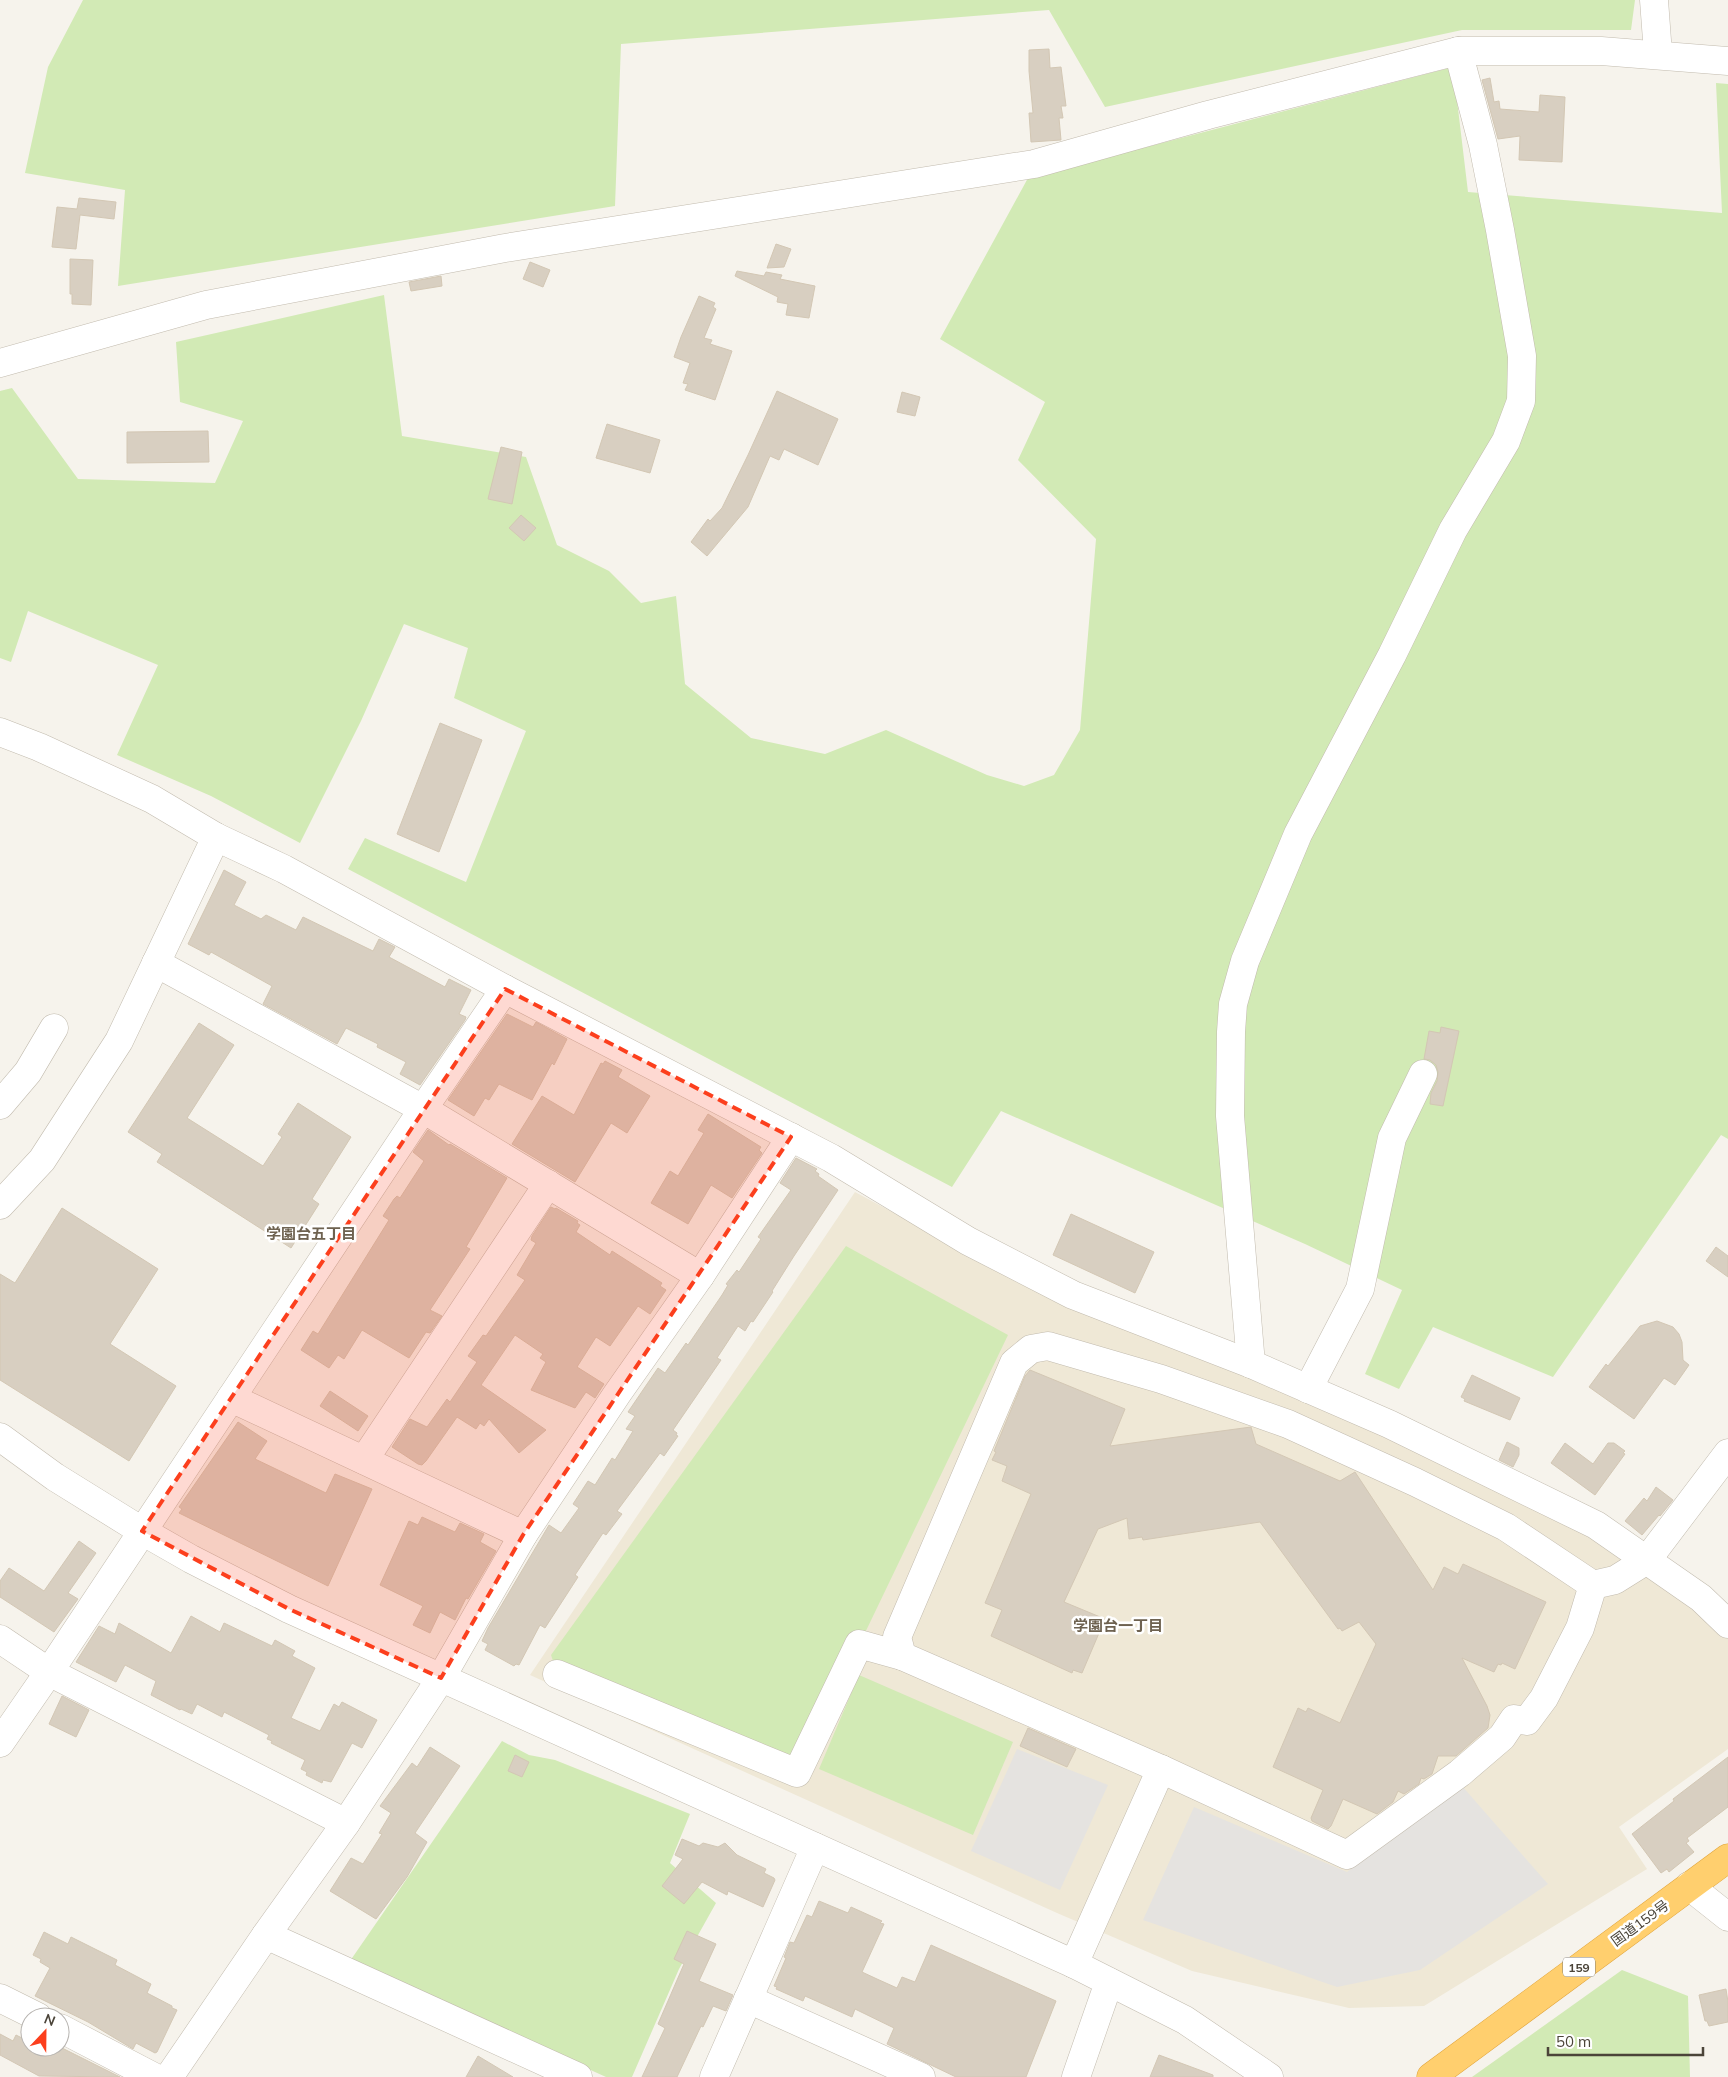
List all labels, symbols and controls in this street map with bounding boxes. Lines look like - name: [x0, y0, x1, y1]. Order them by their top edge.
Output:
- district label: 学園台五丁目: [266, 1224, 356, 1243]
- district label: 学園台一丁目: [1073, 1616, 1163, 1635]
- street label: 国道159号: [1608, 1896, 1672, 1950]
- road number: 159: [1563, 1958, 1595, 1976]
- north arrow: [20, 2007, 70, 2057]
- text: N: [42, 2010, 58, 2030]
- scale bar: [1548, 2024, 1703, 2056]
- text: 50 m: [1556, 2032, 1591, 2051]

